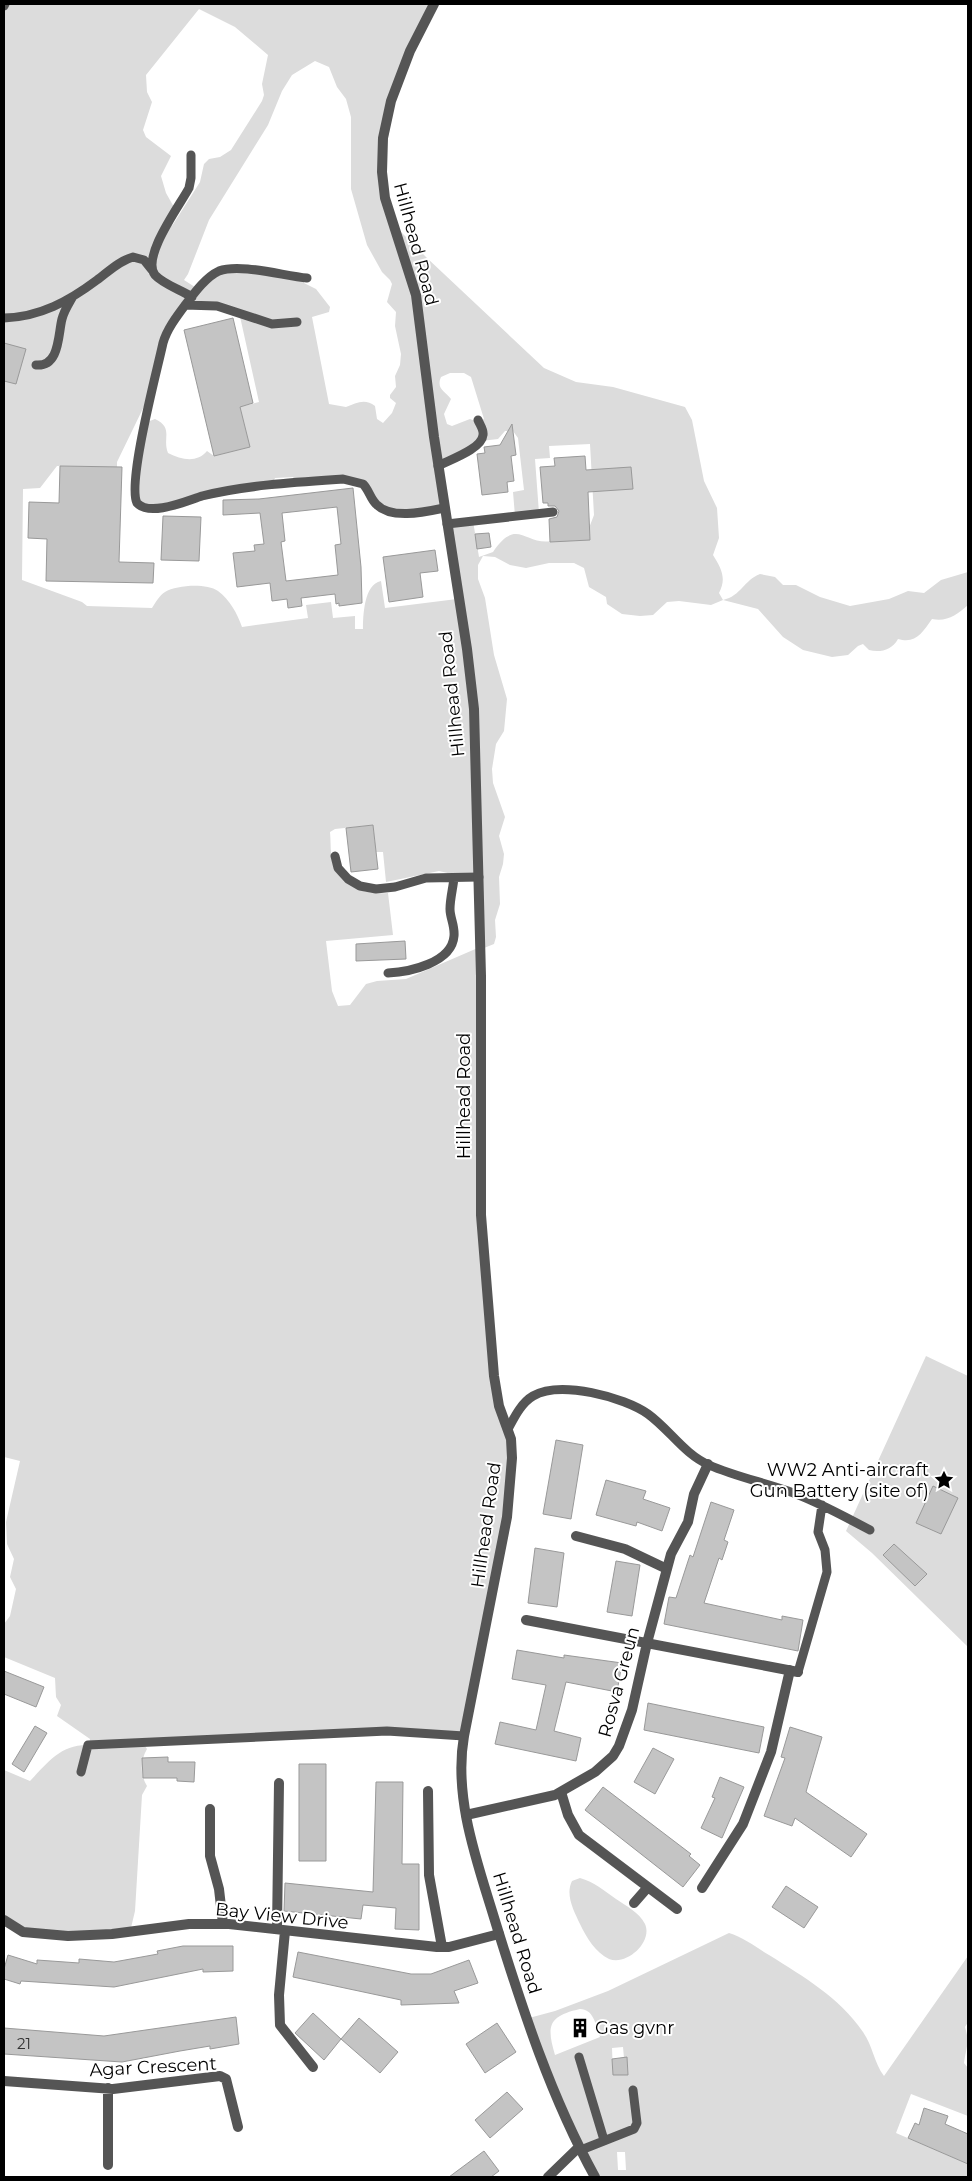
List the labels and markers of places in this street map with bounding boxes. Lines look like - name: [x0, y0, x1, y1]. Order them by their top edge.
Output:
- place label: WW2 Anti-aircraft Gun Battery (site of): [750, 1459, 929, 1502]
- place icon: WW2 Anti-aircraft Gun Battery (site of): [933, 1469, 955, 1491]
- building icon: Gas gvnr: [569, 2017, 591, 2039]
- place label: Gas gvnr: [595, 2017, 675, 2039]

